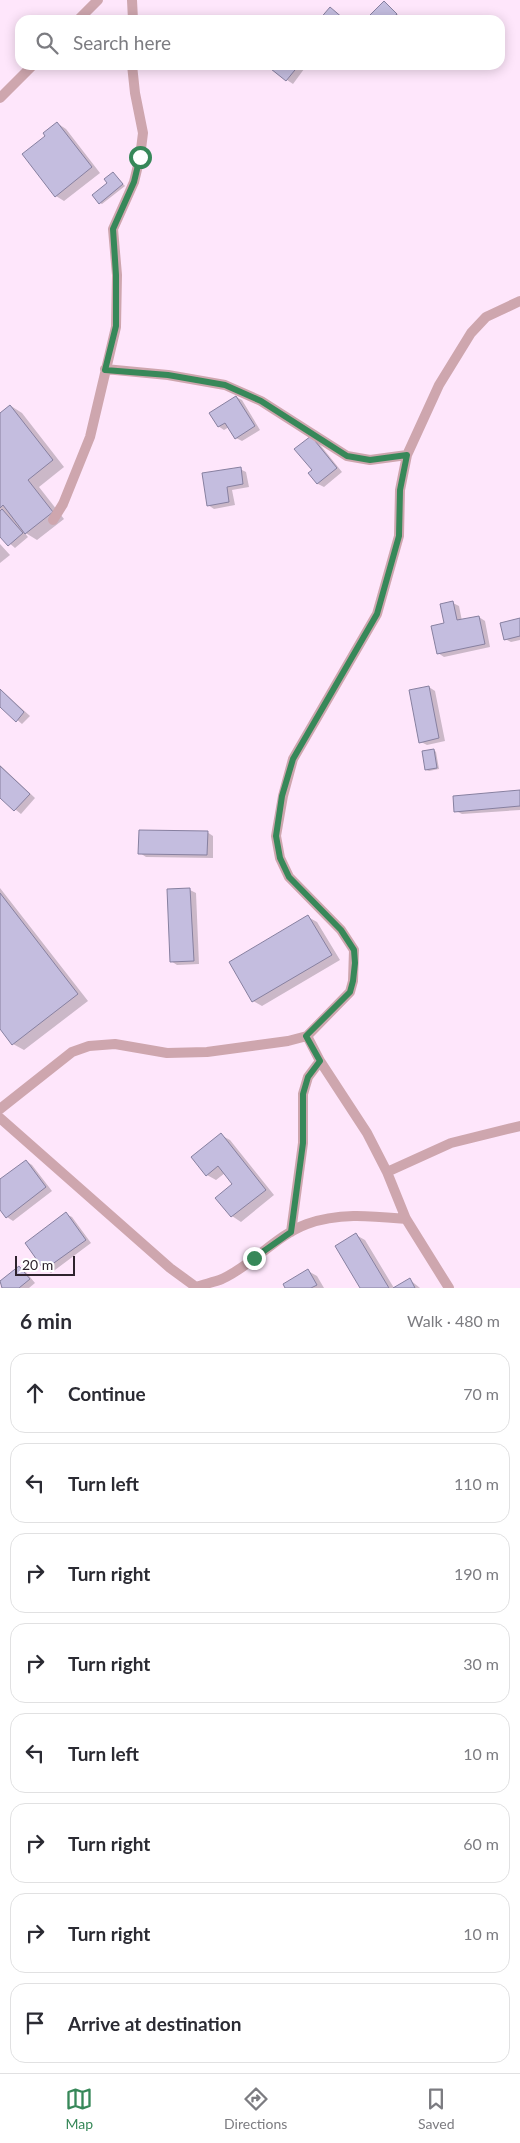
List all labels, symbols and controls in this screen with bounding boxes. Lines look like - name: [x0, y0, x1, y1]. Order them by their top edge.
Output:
- search box: [15, 15, 505, 70]
- icon: search: [33, 29, 61, 57]
- text: Search here: [73, 31, 171, 54]
- route start: [129, 146, 152, 169]
- route end: [243, 1247, 266, 1270]
- scale bar: [15, 1253, 75, 1276]
- text: 20 m: [22, 1256, 53, 1273]
- text: 6 min: [20, 1308, 72, 1333]
- text: Walk · 480 m: [407, 1311, 500, 1330]
- icon: ahead: [21, 1379, 49, 1407]
- text: Continue: [68, 1382, 146, 1405]
- text: 70 m: [463, 1384, 499, 1403]
- icon: left: [21, 1469, 49, 1497]
- text: Turn left: [68, 1472, 139, 1495]
- text: 110 m: [454, 1474, 499, 1493]
- icon: right: [21, 1559, 49, 1587]
- text: Turn right: [68, 1562, 150, 1585]
- text: 190 m: [454, 1564, 499, 1583]
- icon: right: [21, 1649, 49, 1677]
- text: Turn right: [68, 1652, 150, 1675]
- text: 30 m: [463, 1654, 499, 1673]
- icon: left: [21, 1739, 49, 1767]
- text: Turn left: [68, 1742, 139, 1765]
- text: 10 m: [463, 1744, 499, 1763]
- icon: right: [21, 1829, 49, 1857]
- text: Turn right: [68, 1832, 150, 1855]
- text: 60 m: [463, 1834, 499, 1853]
- icon: right: [21, 1919, 49, 1947]
- text: Turn right: [68, 1922, 150, 1945]
- text: 10 m: [463, 1924, 499, 1943]
- icon: arrive: [21, 2009, 49, 2037]
- text: Arrive at destination: [68, 2012, 241, 2035]
- tab: Map: [65, 2085, 93, 2132]
- tab: Directions: [224, 2085, 287, 2132]
- tab: Saved: [418, 2085, 455, 2132]

